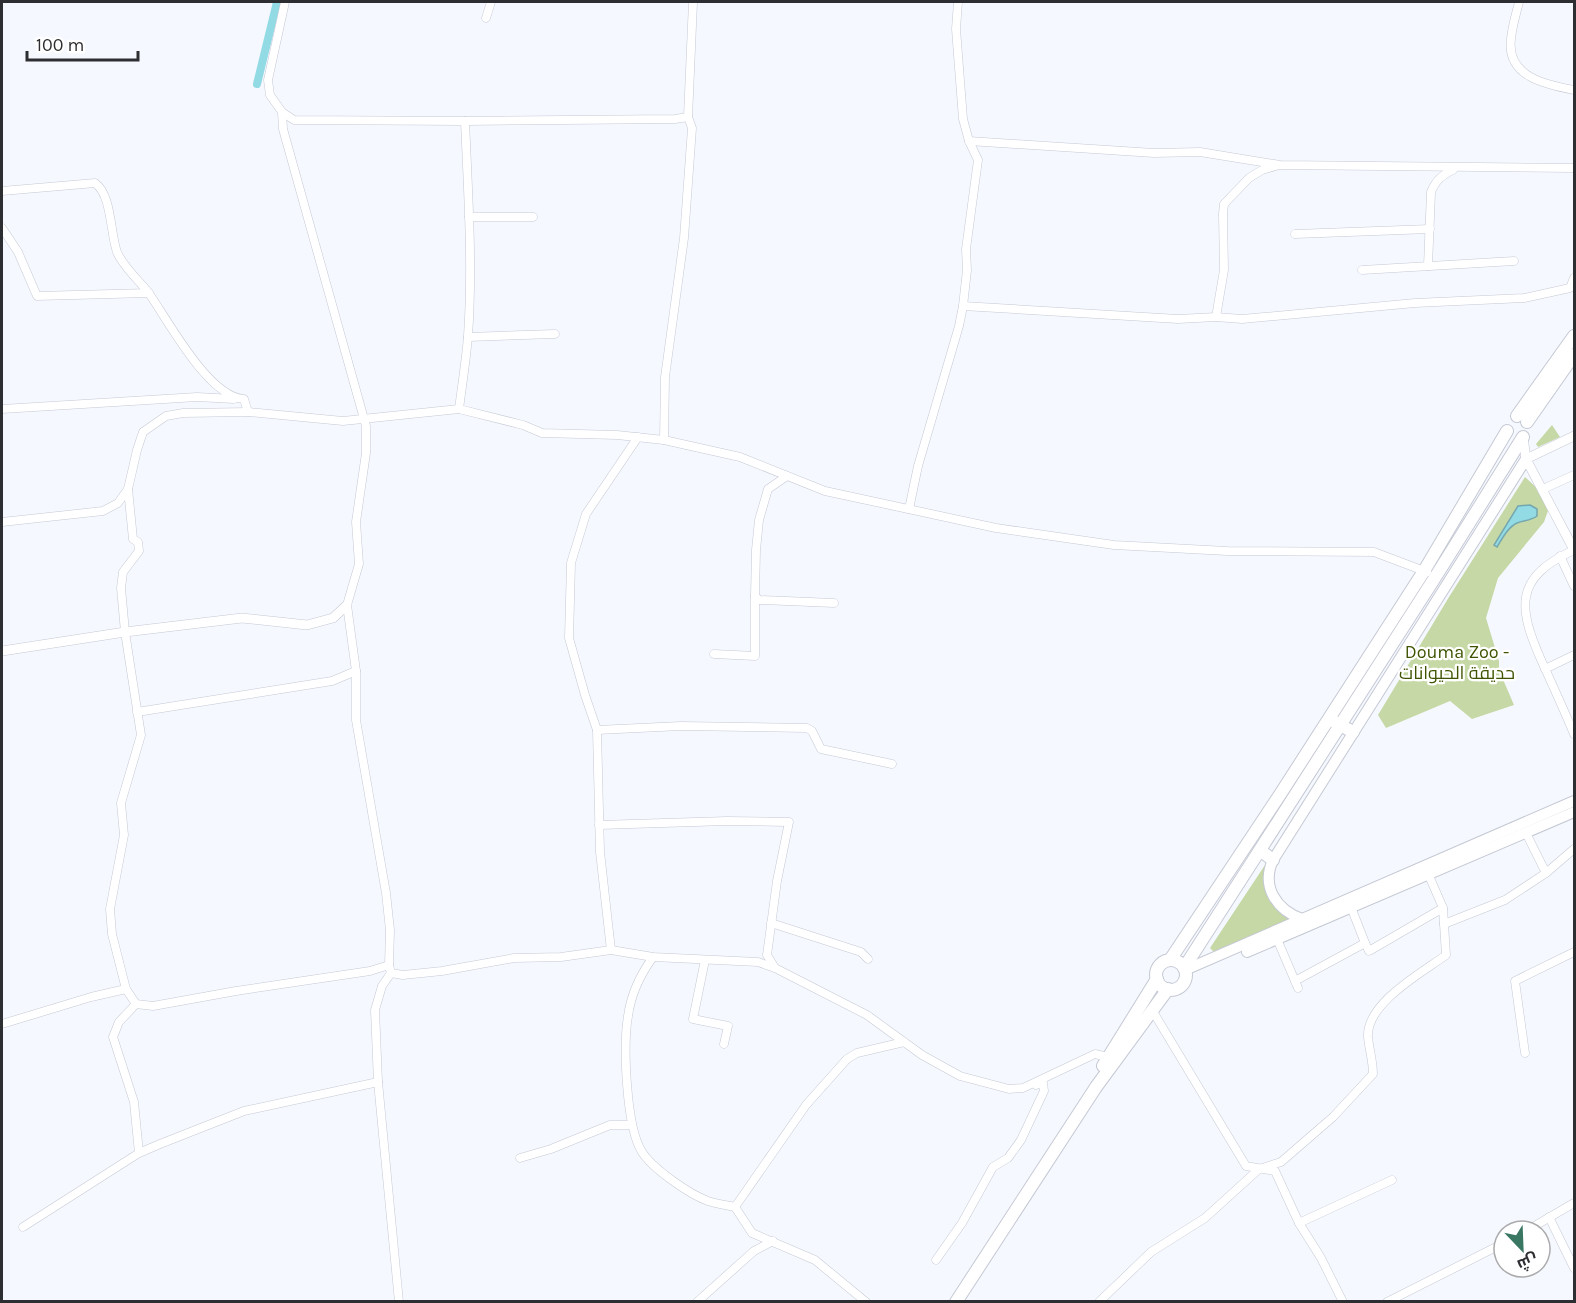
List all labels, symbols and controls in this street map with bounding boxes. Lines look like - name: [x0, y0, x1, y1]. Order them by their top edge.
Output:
- scale bar: [27, 24, 138, 62]
- text: 100 m: [36, 34, 84, 56]
- park label: Douma Zoo - حديقة الحيوانات: [1399, 641, 1515, 684]
- north arrow: [1492, 1219, 1552, 1279]
- text: ش: [1515, 1250, 1541, 1275]

